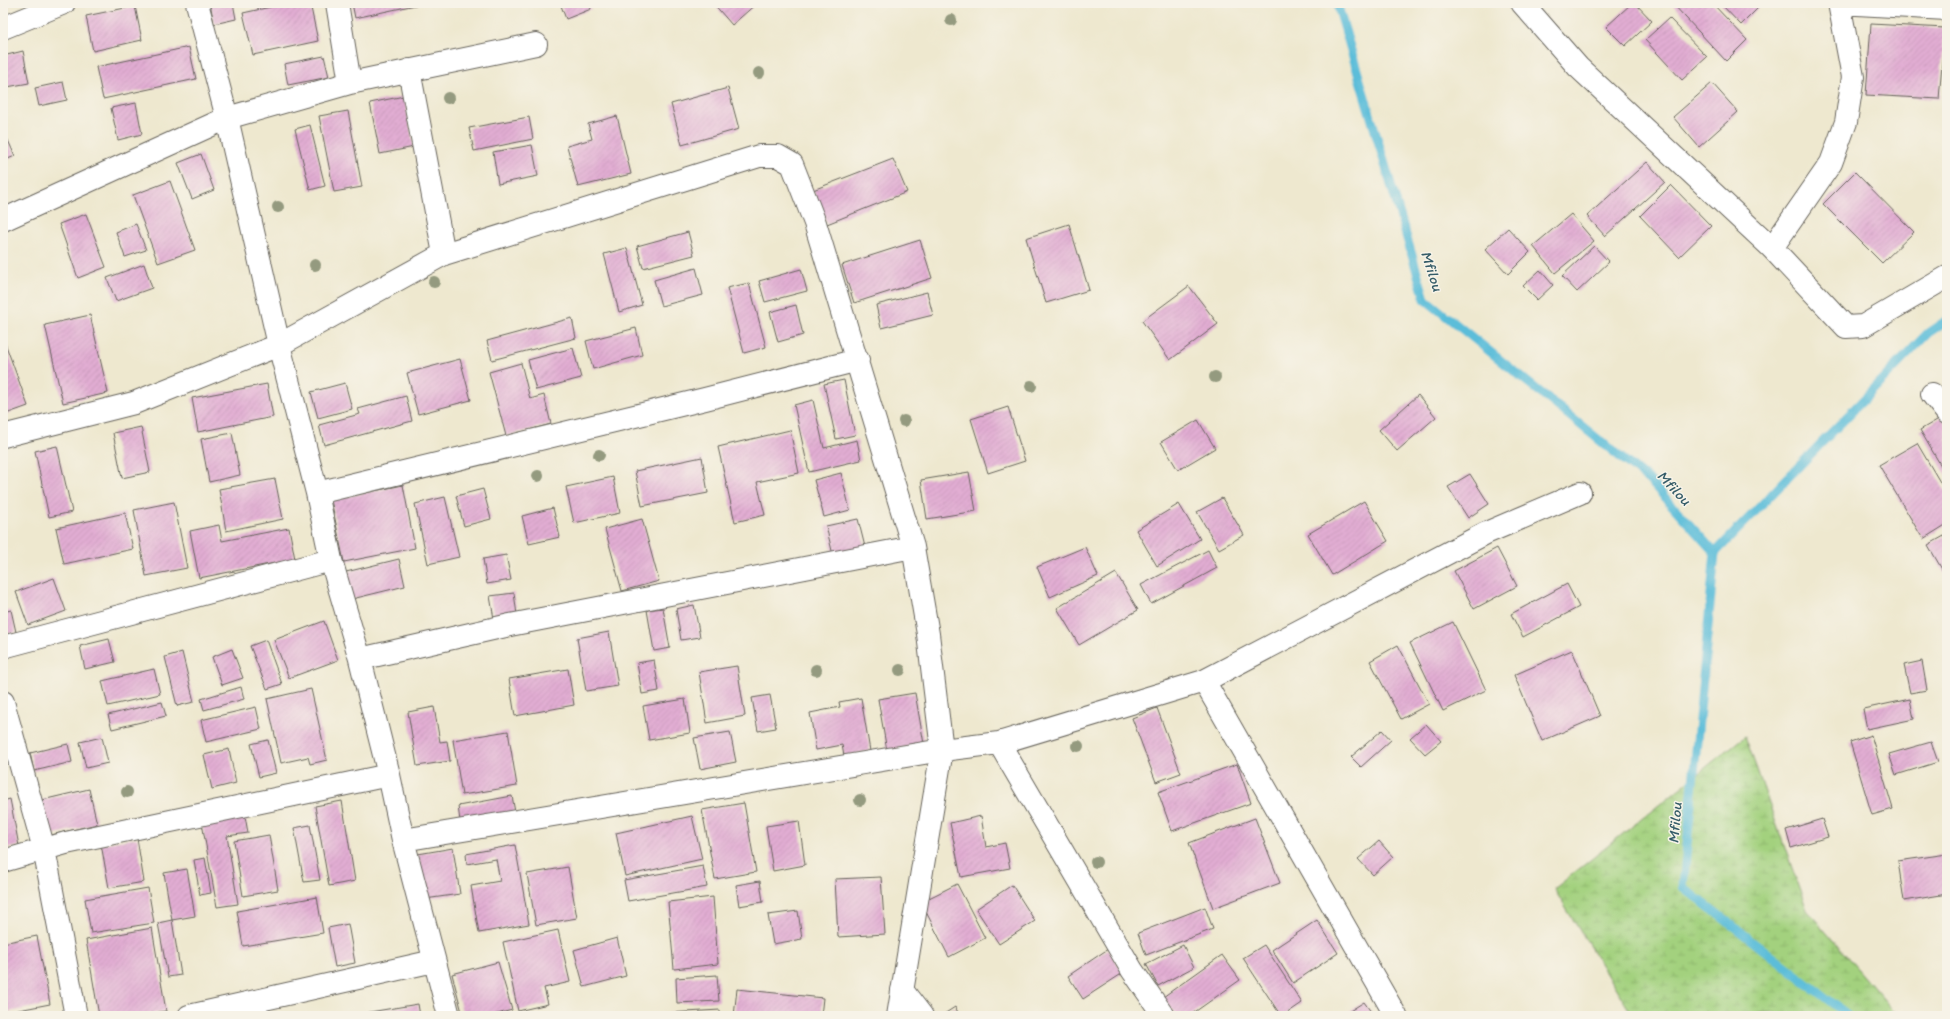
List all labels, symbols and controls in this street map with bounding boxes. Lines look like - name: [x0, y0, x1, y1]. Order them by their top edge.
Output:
- water label: Mfilou: [1417, 249, 1447, 294]
- water label: Mfilou: [1653, 467, 1695, 510]
- water label: Mfilou: [1664, 801, 1686, 844]

